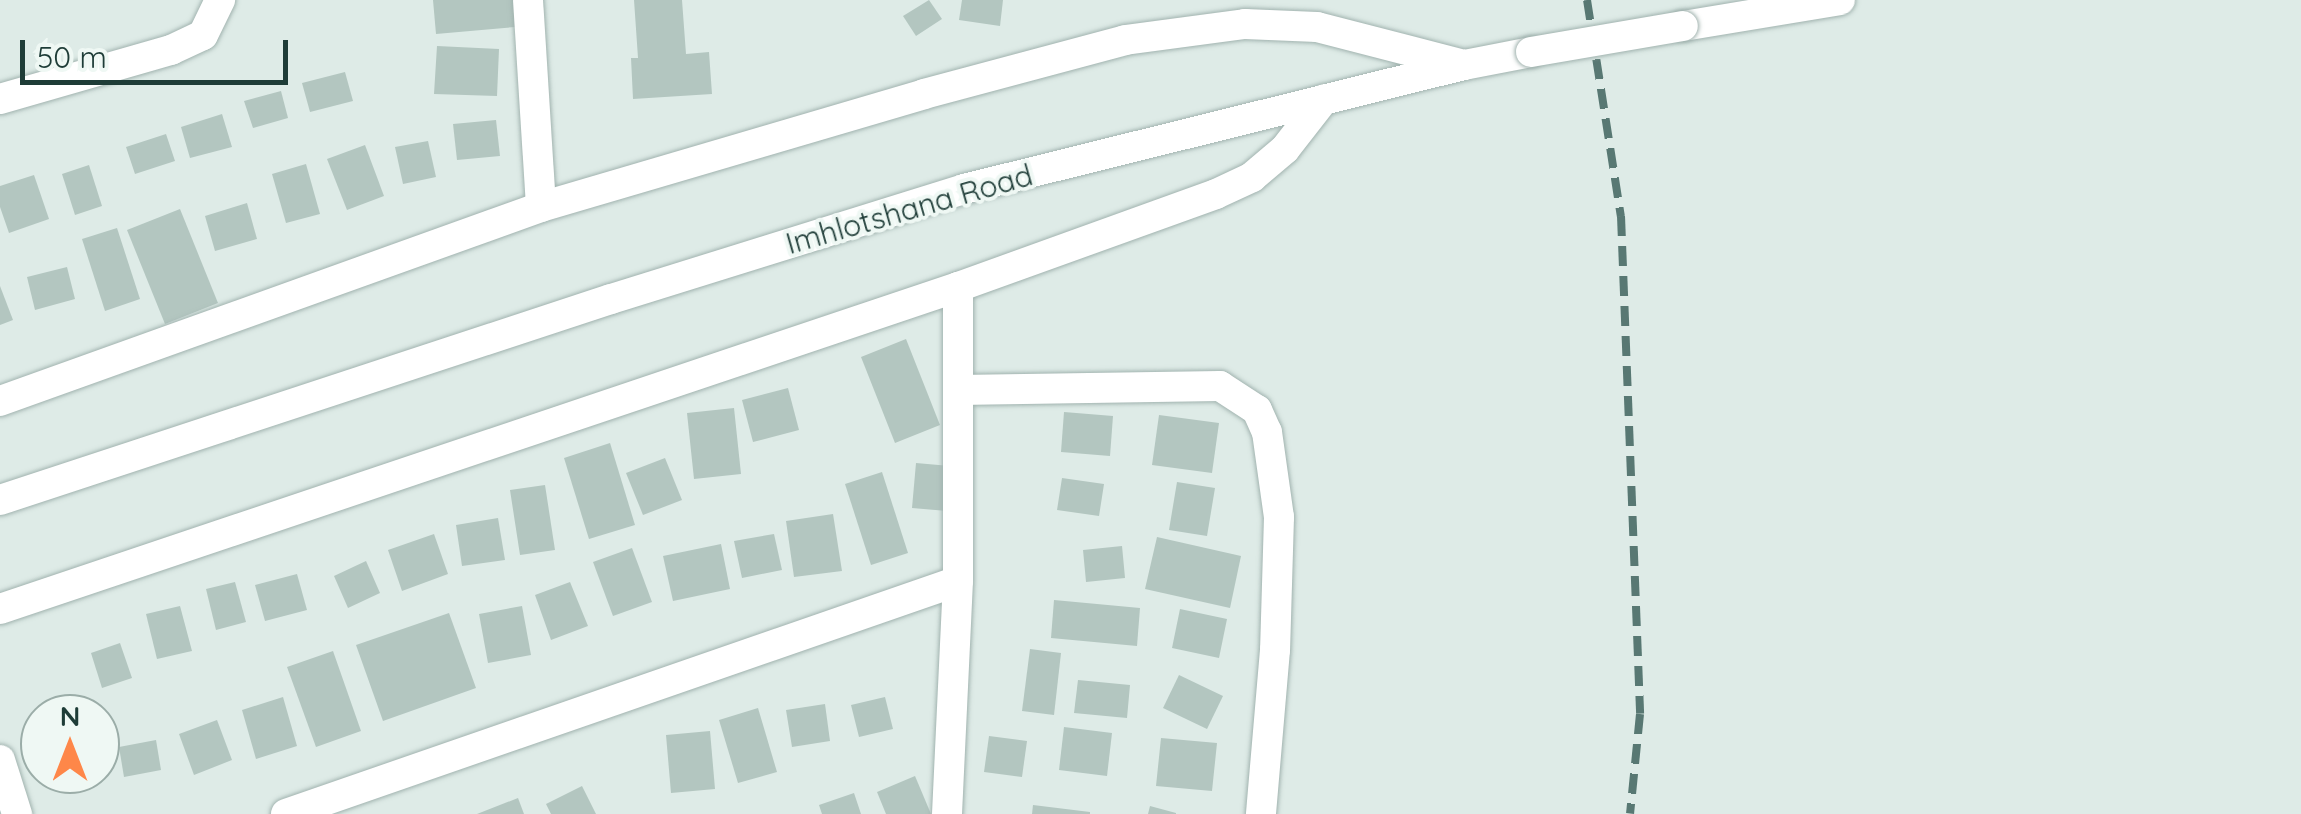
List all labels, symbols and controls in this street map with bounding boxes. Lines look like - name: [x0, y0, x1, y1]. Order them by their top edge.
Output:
- scale bar: [25, 20, 292, 82]
- text: 50 m: [37, 38, 107, 76]
- street label: Imhlotshana Road: [782, 157, 1036, 261]
- north arrow: [20, 694, 120, 794]
- text: N: [60, 698, 80, 733]

